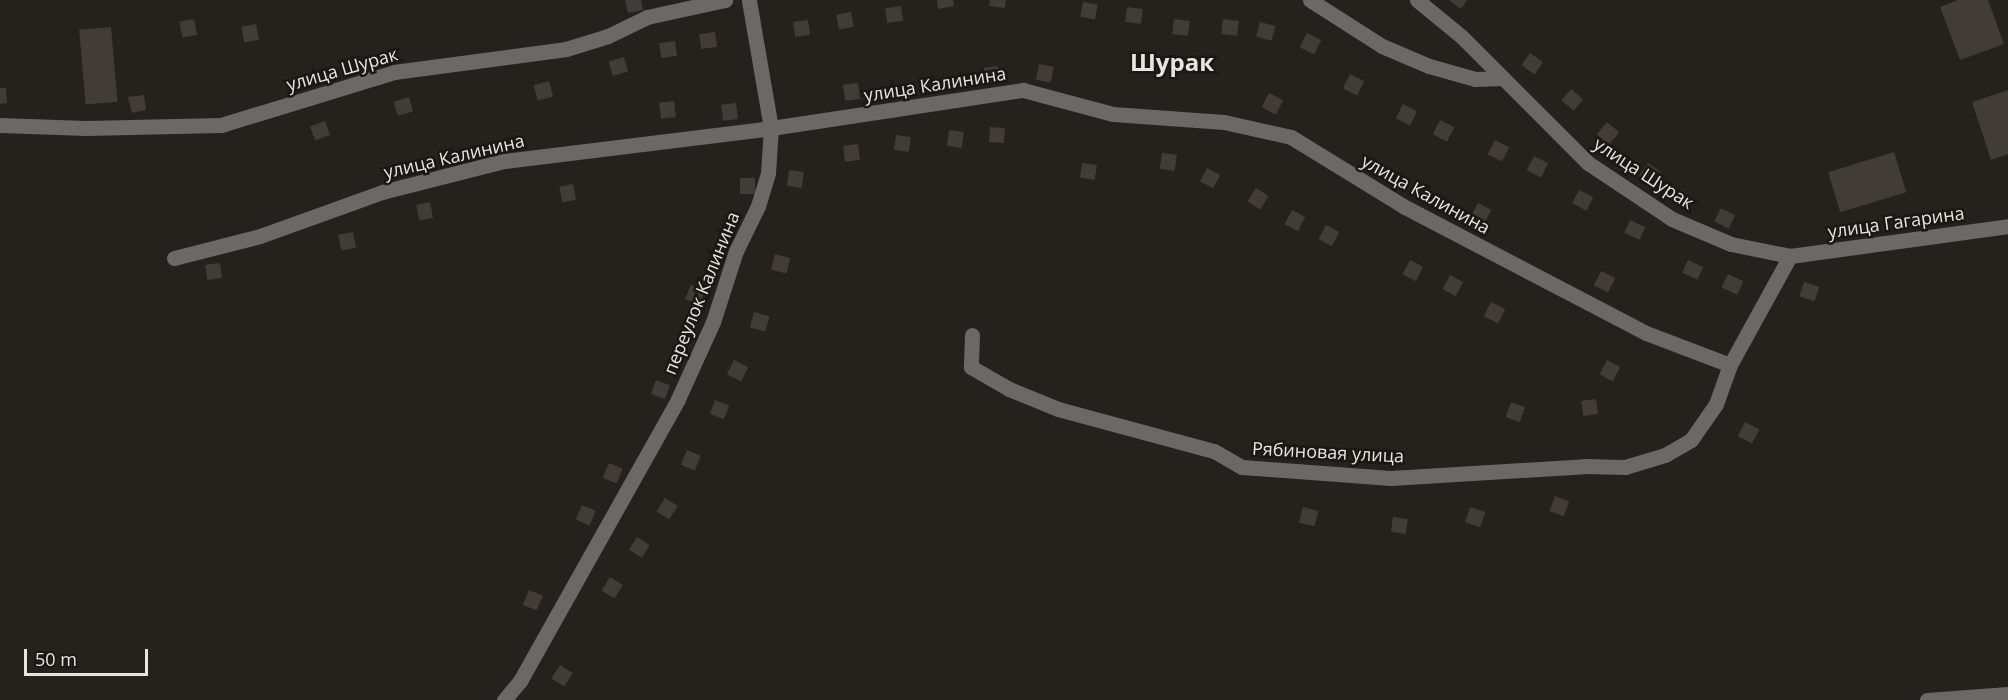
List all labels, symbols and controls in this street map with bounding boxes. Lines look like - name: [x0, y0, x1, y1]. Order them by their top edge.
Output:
- street label: улица Шурак: [284, 43, 400, 95]
- district label: Шурак: [1130, 48, 1214, 76]
- street label: улица Калинина: [862, 62, 1008, 106]
- street label: улица Калинина: [382, 129, 526, 183]
- street label: улица Шурак: [1590, 133, 1698, 213]
- street label: улица Калинина: [1358, 150, 1494, 238]
- street label: улица Гагарина: [1826, 202, 1966, 242]
- street label: переулок Калинина: [658, 209, 744, 377]
- street label: Рябиновая улица: [1251, 437, 1405, 467]
- scale bar: [27, 637, 152, 675]
- text: 50 m: [35, 647, 77, 671]

